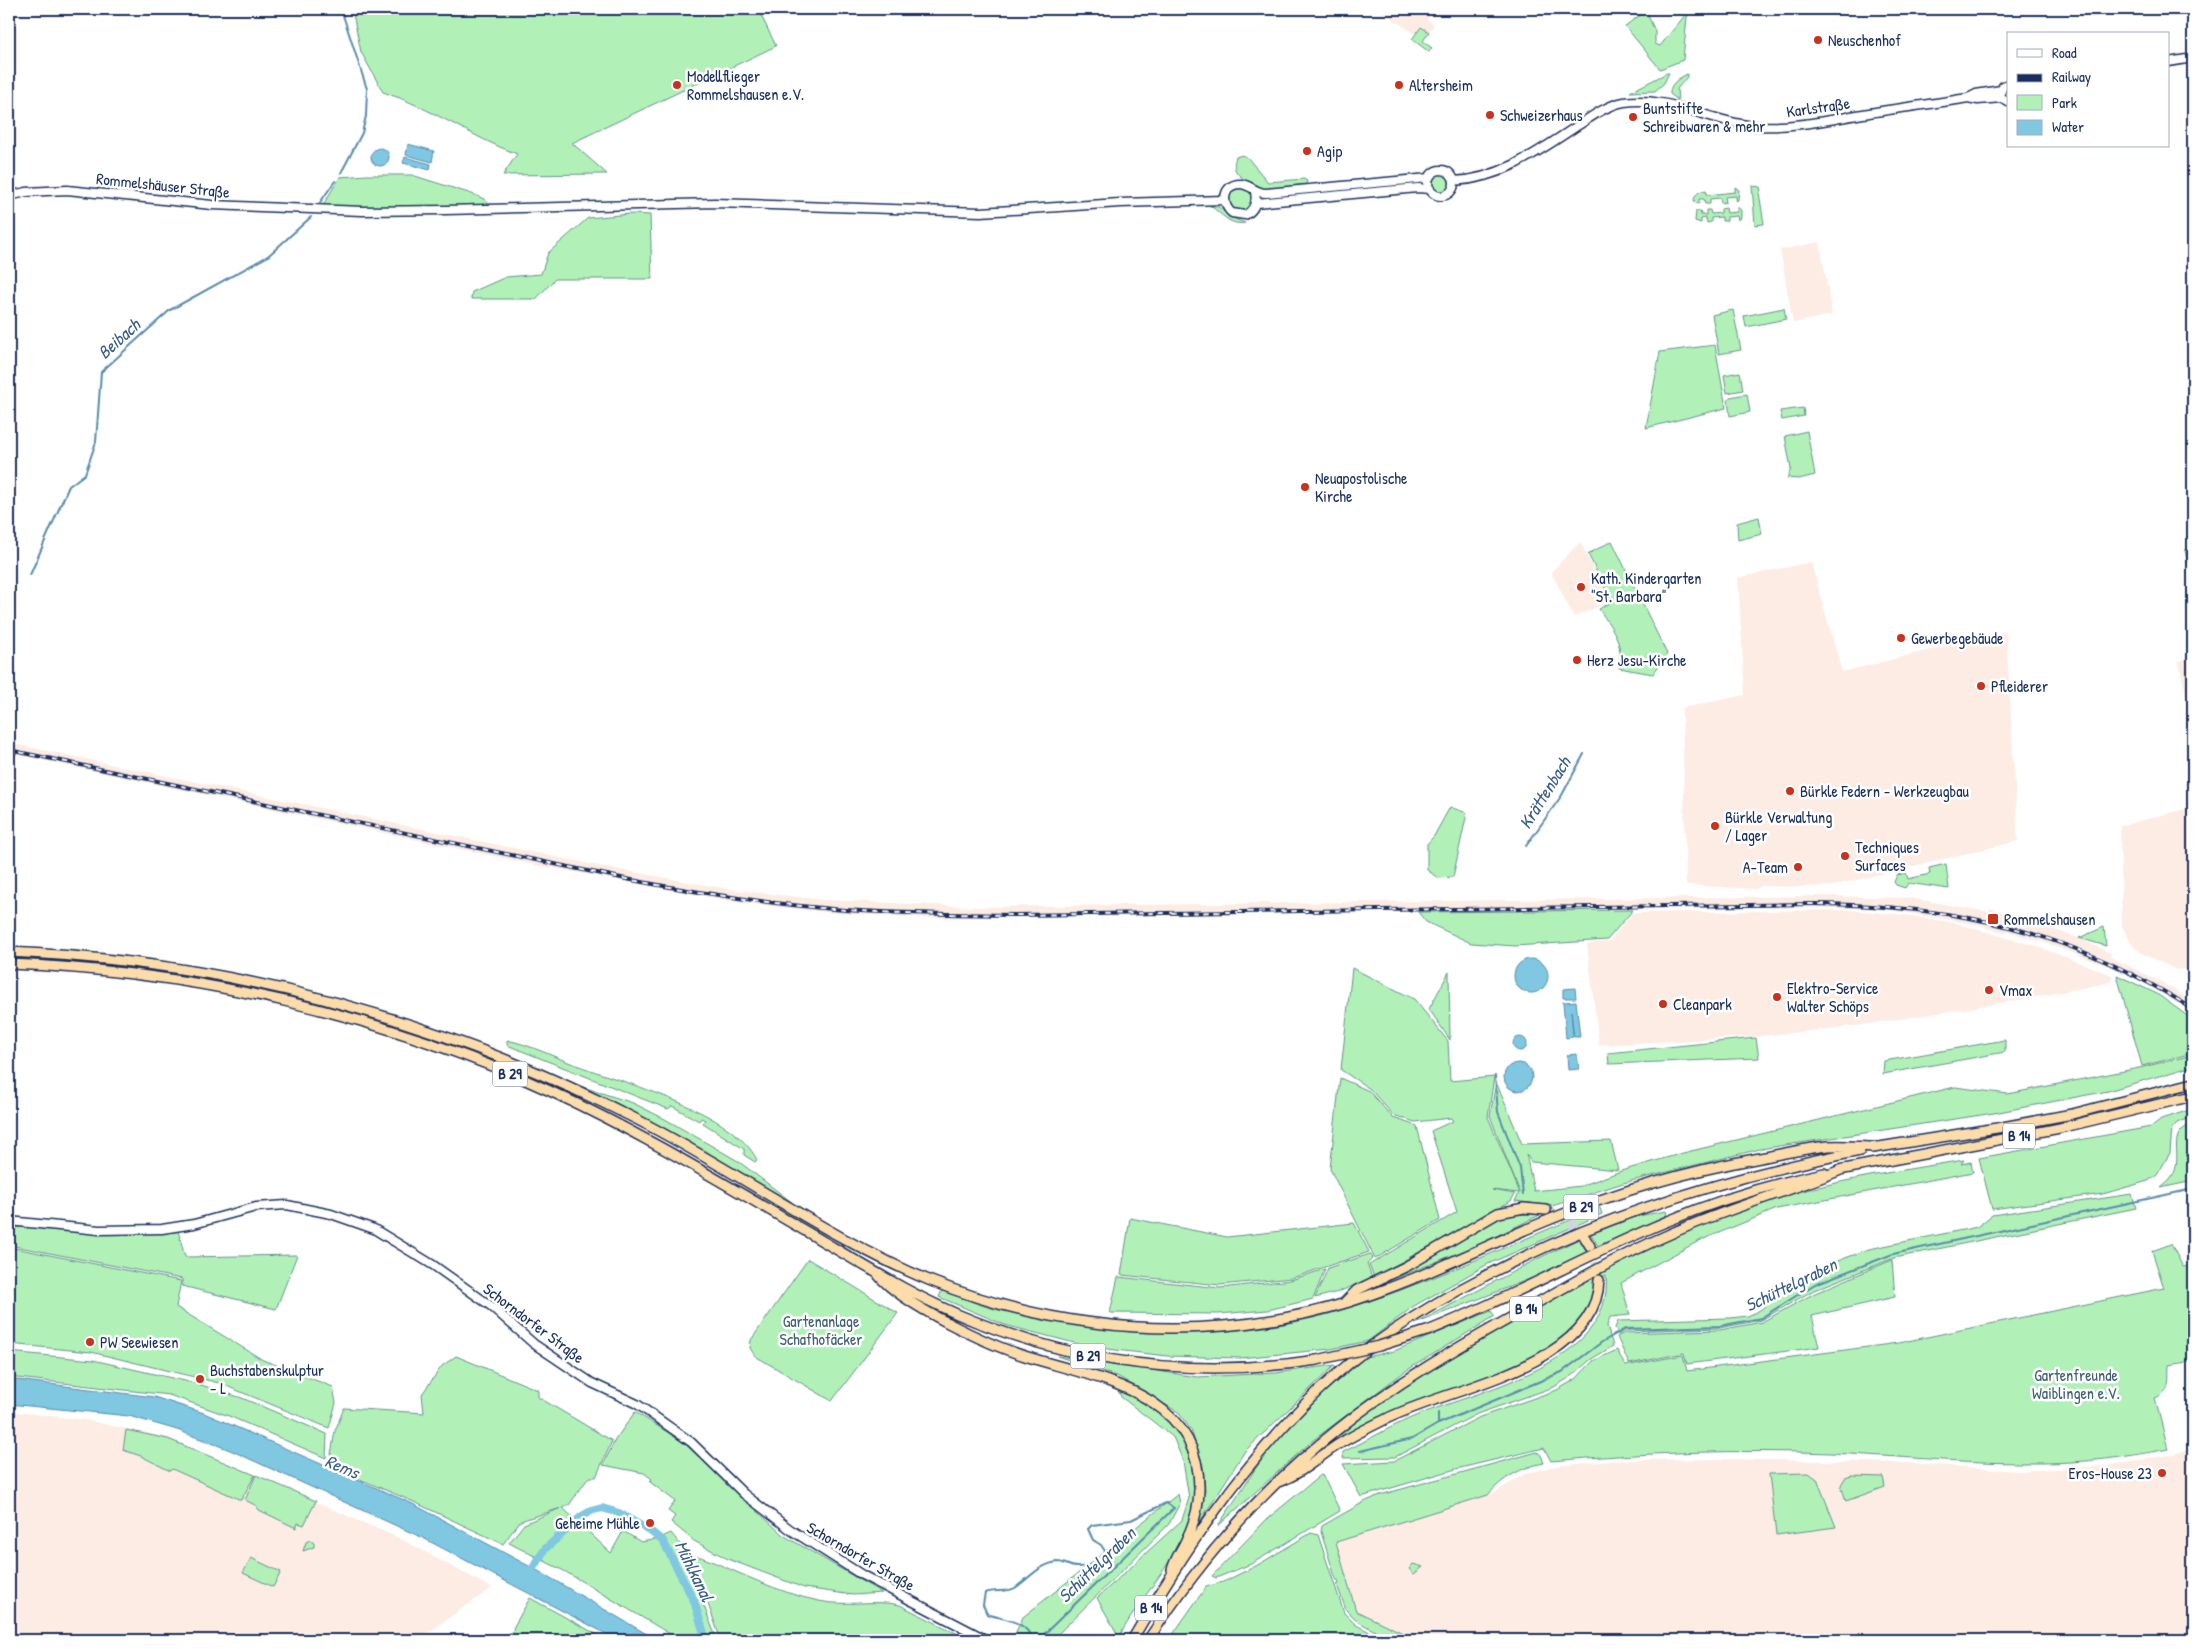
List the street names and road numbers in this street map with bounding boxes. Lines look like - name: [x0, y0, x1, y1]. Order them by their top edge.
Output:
- street label: Karlstraße: [1785, 92, 1852, 122]
- street label: Rommelshäuser Straße: [95, 167, 231, 203]
- road number: B 29: [492, 1062, 528, 1086]
- road number: B 14: [2003, 1124, 2035, 1148]
- road number: B 29: [1564, 1194, 1598, 1220]
- street label: Schorndorfer Straße: [479, 1278, 589, 1369]
- road number: B 14: [1510, 1296, 1542, 1322]
- road number: B 29: [1070, 1344, 1106, 1368]
- street label: Schorndorfer Straße: [803, 1516, 919, 1596]
- road number: B 14: [1135, 1596, 1167, 1620]

